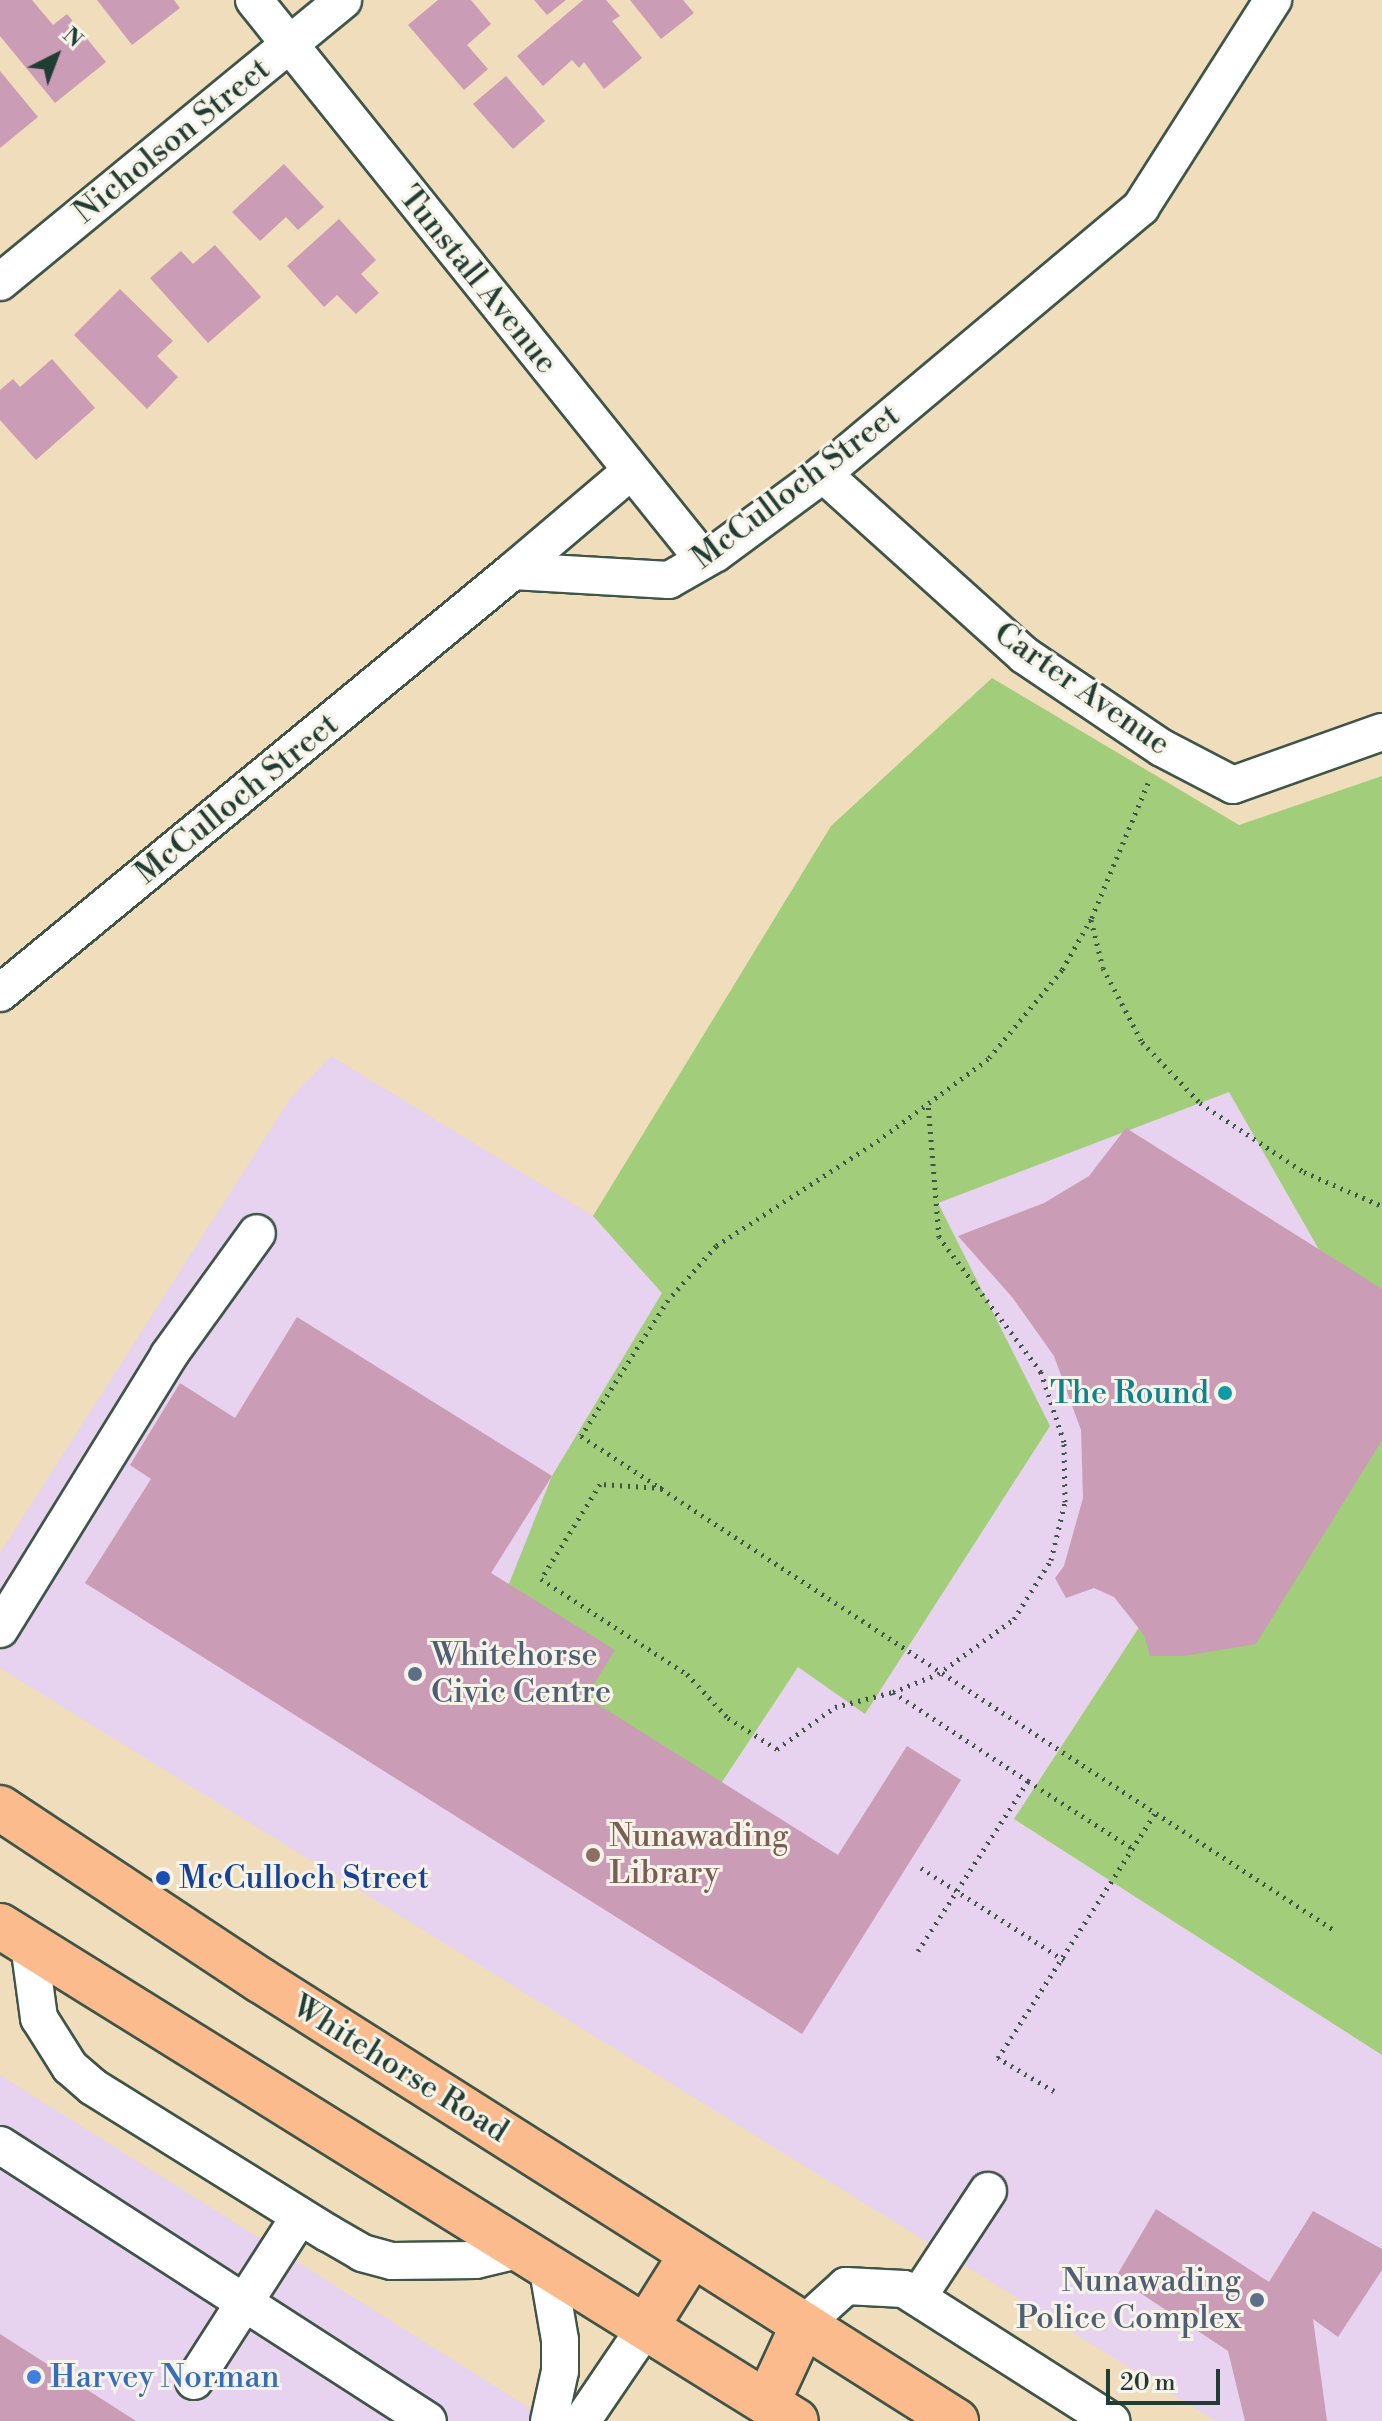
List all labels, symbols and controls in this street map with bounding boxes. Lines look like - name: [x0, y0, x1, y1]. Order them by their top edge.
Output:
- north arrow: [16, 16, 96, 96]
- text: N: [57, 22, 88, 54]
- street label: Nicholson Street: [66, 50, 278, 232]
- street label: Tunstall Avenue: [391, 178, 565, 382]
- street label: McCulloch Street: [685, 396, 907, 578]
- street label: Carter Avenue: [987, 614, 1177, 764]
- street label: McCulloch Street: [128, 705, 346, 893]
- place label: The Round: [1050, 1374, 1209, 1412]
- marker: The Round: [1216, 1384, 1234, 1402]
- place label: Whitehorse Civic Centre: [431, 1637, 611, 1712]
- marker: Whitehorse Civic Centre: [406, 1665, 424, 1683]
- place label: Nunawading Library: [609, 1818, 789, 1893]
- marker: Nunawading Library: [584, 1846, 602, 1864]
- place label: McCulloch Street: [179, 1859, 429, 1897]
- marker: McCulloch Street: [154, 1869, 172, 1887]
- street label: Whitehorse Road: [285, 1987, 515, 2151]
- place label: Nunawading Police Complex: [1016, 2263, 1241, 2338]
- marker: Nunawading Police Complex: [1248, 2291, 1266, 2309]
- scale bar: [1110, 2353, 1224, 2403]
- place label: Harvey Norman: [50, 2358, 280, 2396]
- marker: Harvey Norman: [25, 2368, 43, 2386]
- text: 20 m: [1120, 2368, 1176, 2398]

